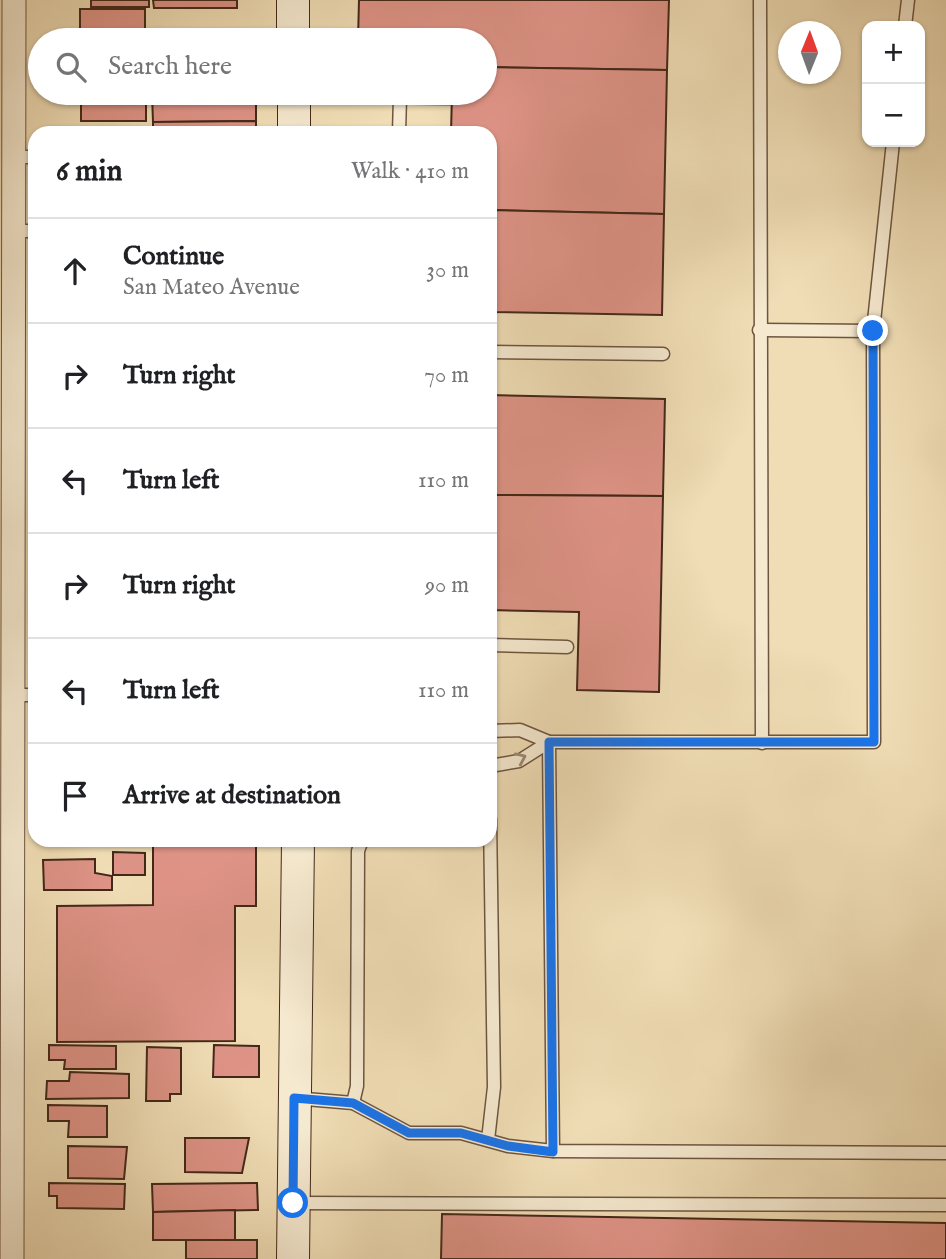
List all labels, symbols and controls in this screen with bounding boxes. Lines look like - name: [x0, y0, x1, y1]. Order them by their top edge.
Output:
- north arrow: [778, 21, 841, 84]
- map controls: [862, 21, 925, 147]
- button: +: [862, 21, 925, 84]
- search box: [28, 28, 497, 105]
- icon: search: [52, 48, 90, 86]
- text: Search here: [108, 50, 232, 83]
- button: −: [862, 84, 925, 147]
- text: 6 min: [56, 153, 122, 191]
- text: Walk · 410 m: [351, 157, 469, 186]
- text: Continue: [123, 240, 224, 273]
- icon: ahead: [56, 252, 94, 290]
- text: 30 m: [426, 256, 469, 285]
- text: San Mateo Avenue: [123, 273, 300, 302]
- route end: [857, 315, 888, 346]
- icon: right: [56, 357, 94, 395]
- text: Turn right: [123, 359, 236, 392]
- text: 70 m: [424, 361, 469, 390]
- icon: left: [56, 462, 94, 500]
- text: Turn left: [123, 464, 220, 497]
- text: 110 m: [418, 466, 469, 495]
- icon: right: [56, 567, 94, 605]
- text: Turn right: [123, 569, 236, 602]
- text: 90 m: [425, 571, 469, 600]
- icon: left: [56, 672, 94, 710]
- text: Turn left: [123, 674, 220, 707]
- text: 110 m: [418, 676, 469, 705]
- one-way arrow: [514, 752, 526, 766]
- icon: arrive: [56, 777, 94, 815]
- text: Arrive at destination: [123, 779, 341, 812]
- route start: [277, 1187, 308, 1218]

